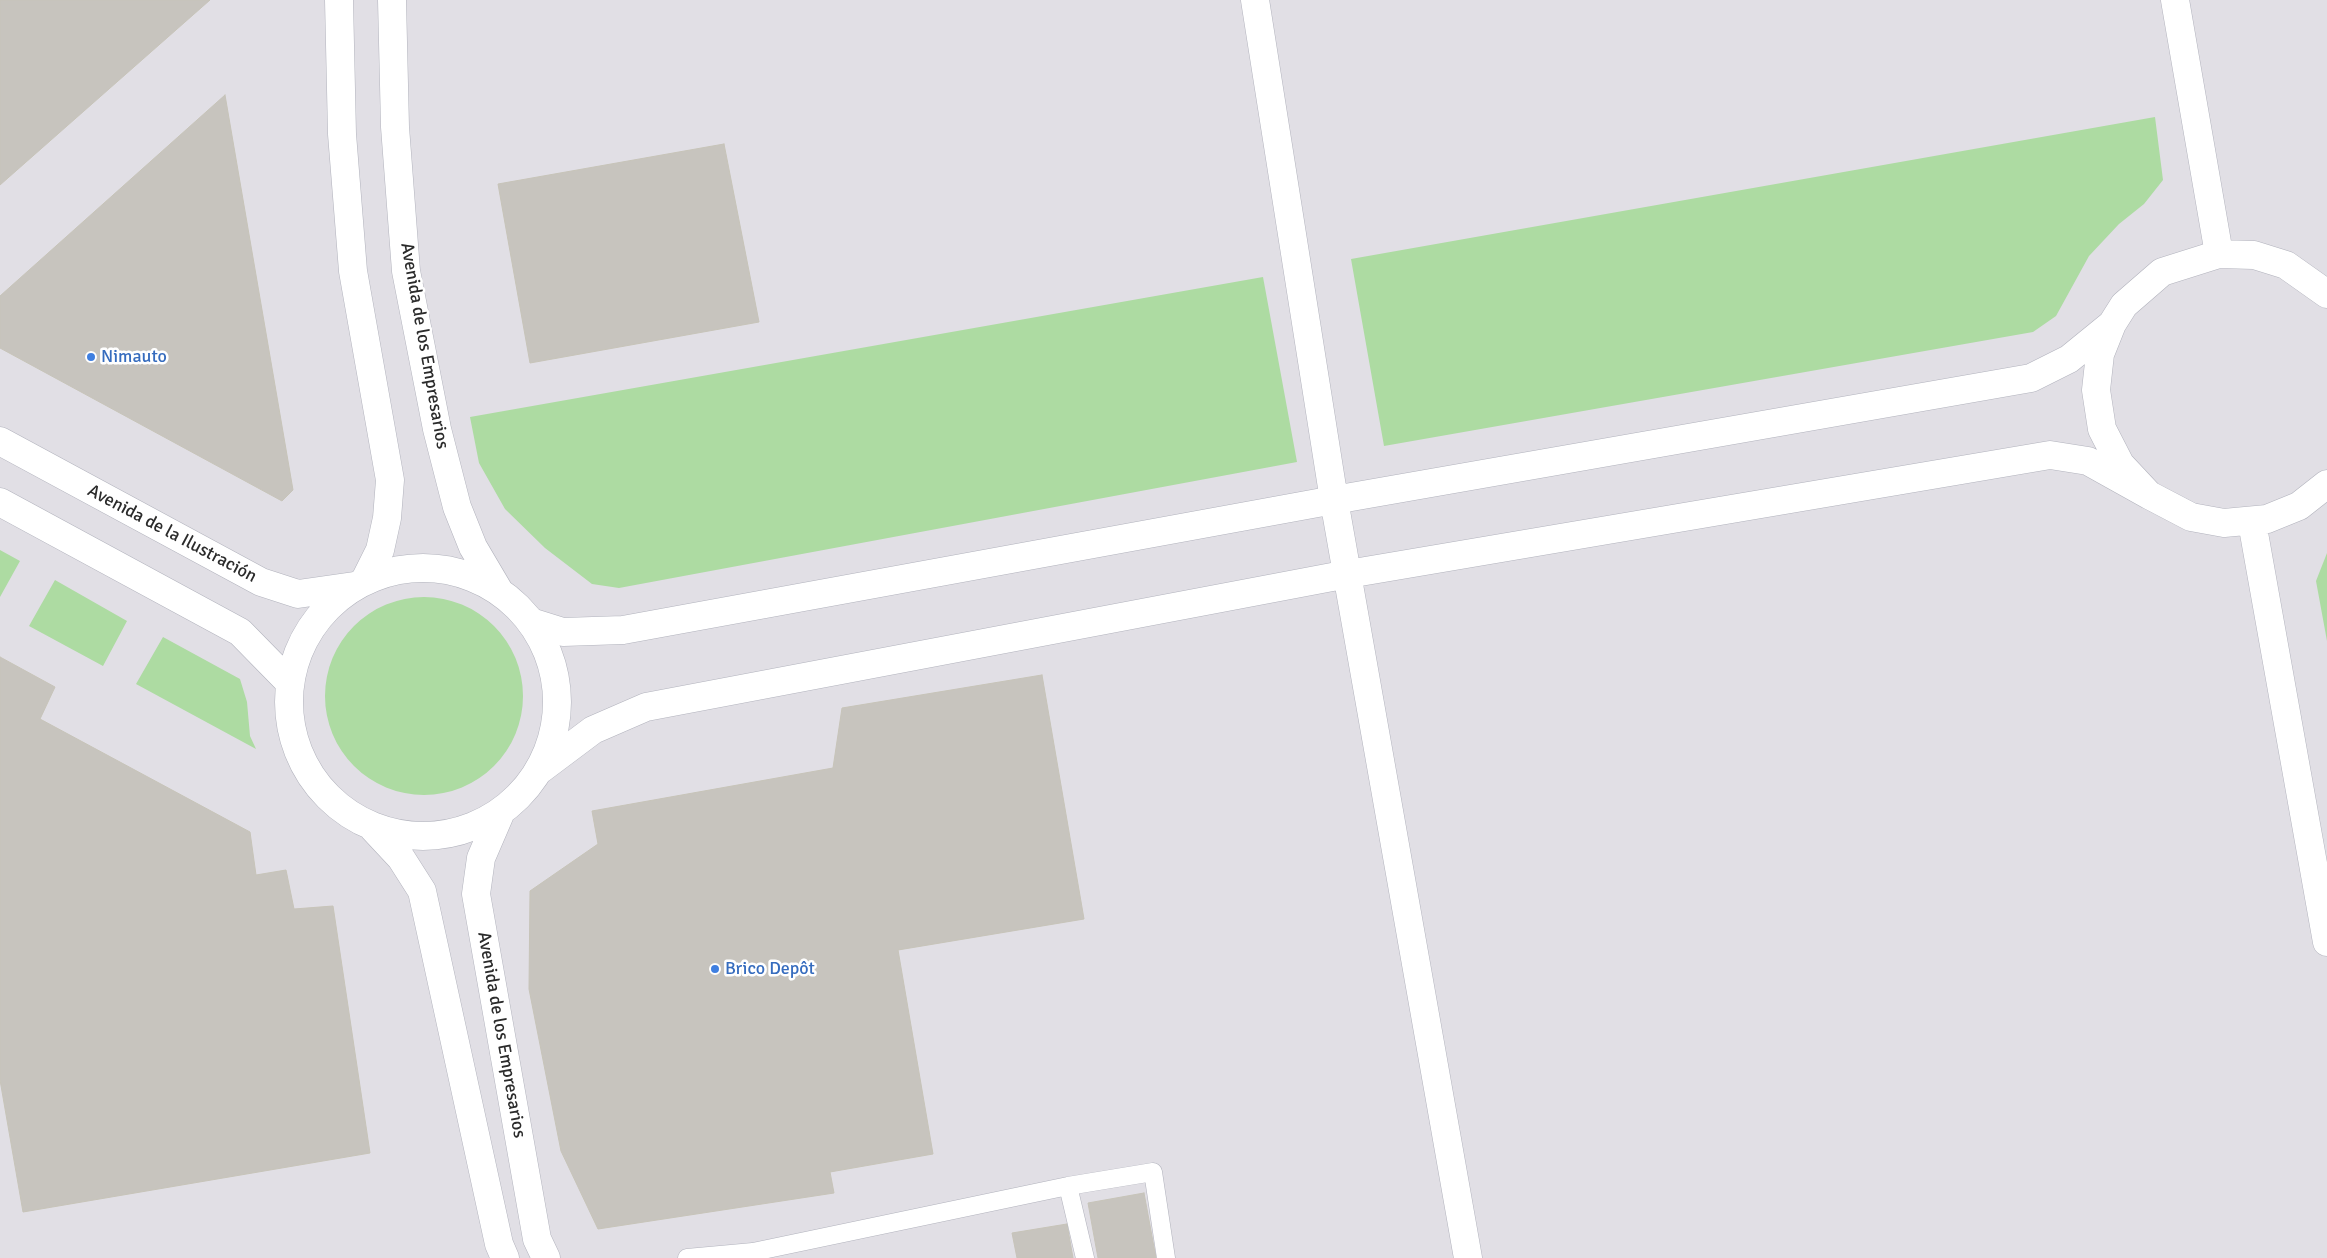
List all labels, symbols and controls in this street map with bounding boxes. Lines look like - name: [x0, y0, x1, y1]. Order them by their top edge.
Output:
- street label: Avenida de los Empresarios: [395, 241, 453, 451]
- place label: Nimauto: [101, 346, 167, 368]
- marker: Nimauto: [85, 351, 97, 363]
- street label: Avenida de la Ilustración: [84, 480, 260, 588]
- street label: Avenida de los Empresarios: [472, 930, 530, 1140]
- place label: Brico Depôt: [725, 958, 815, 980]
- marker: Brico Depôt: [709, 963, 721, 975]

